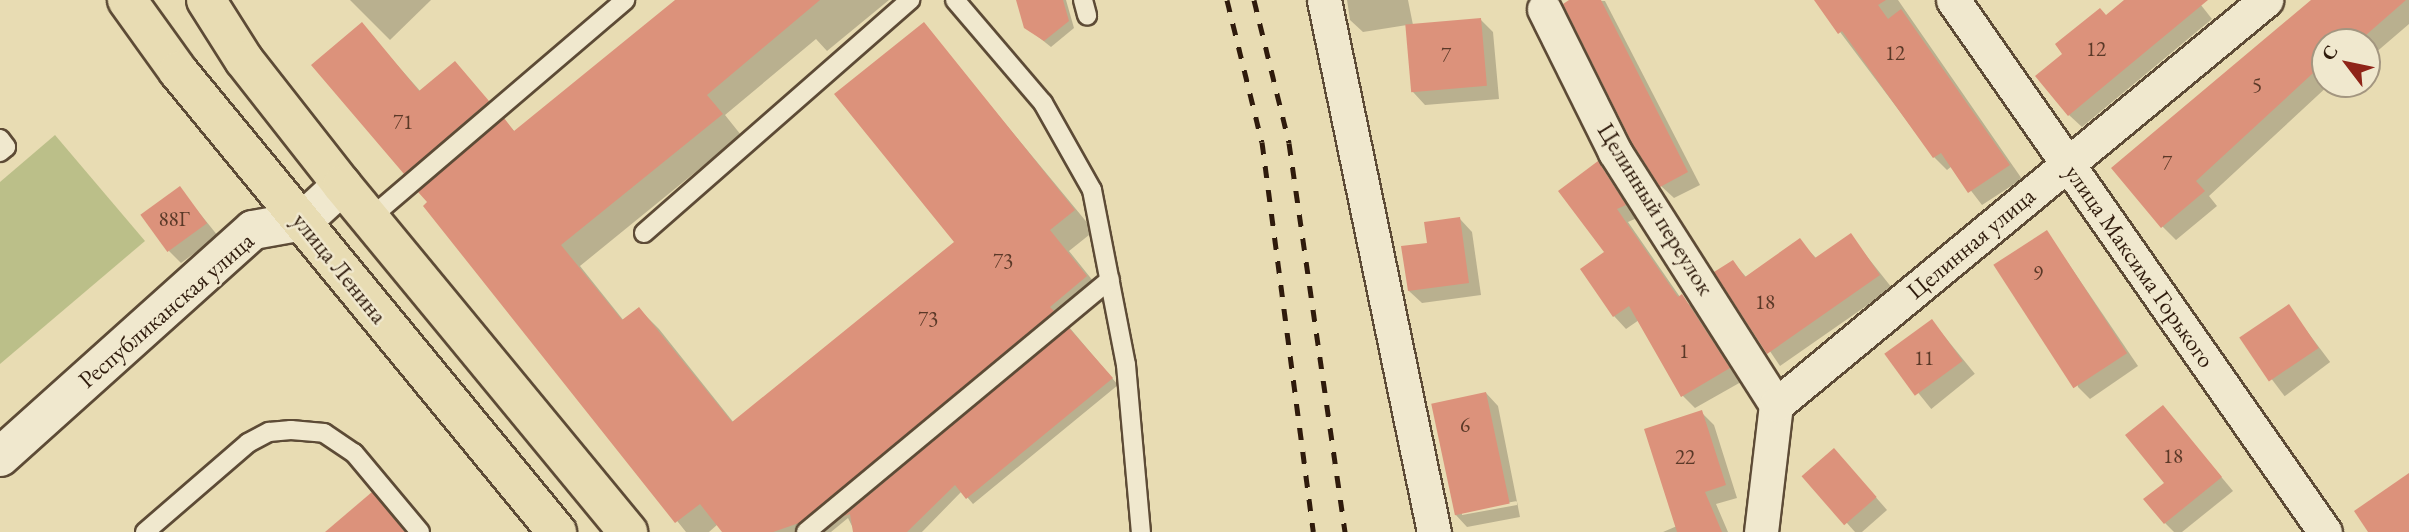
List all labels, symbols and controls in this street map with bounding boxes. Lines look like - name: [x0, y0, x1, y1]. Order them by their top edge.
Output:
- north arrow: [2311, 28, 2381, 98]
- house number: 12: [2086, 36, 2106, 62]
- house number: 12: [1885, 40, 1905, 66]
- text: С: [2315, 40, 2344, 65]
- house number: 7: [1441, 42, 1451, 68]
- house number: 5: [2252, 72, 2262, 98]
- house number: 71: [393, 109, 413, 135]
- street label: Целинный переулок: [1591, 118, 1721, 300]
- house number: 7: [2162, 150, 2172, 176]
- street label: улица Максима Горького: [2059, 159, 2221, 373]
- street label: Целинная улица: [1901, 181, 2041, 305]
- house number: 88Г: [158, 206, 190, 232]
- street label: улица Ленина: [286, 207, 394, 329]
- street label: Республиканская улица: [72, 226, 260, 394]
- house number: 73: [993, 248, 1013, 274]
- house number: 9: [2033, 260, 2043, 286]
- house number: 18: [1755, 289, 1775, 315]
- house number: 73: [918, 306, 938, 332]
- house number: 1: [1679, 338, 1689, 364]
- house number: 11: [1914, 345, 1934, 371]
- house number: 6: [1460, 412, 1470, 438]
- house number: 18: [2163, 443, 2183, 469]
- house number: 22: [1675, 444, 1695, 470]

